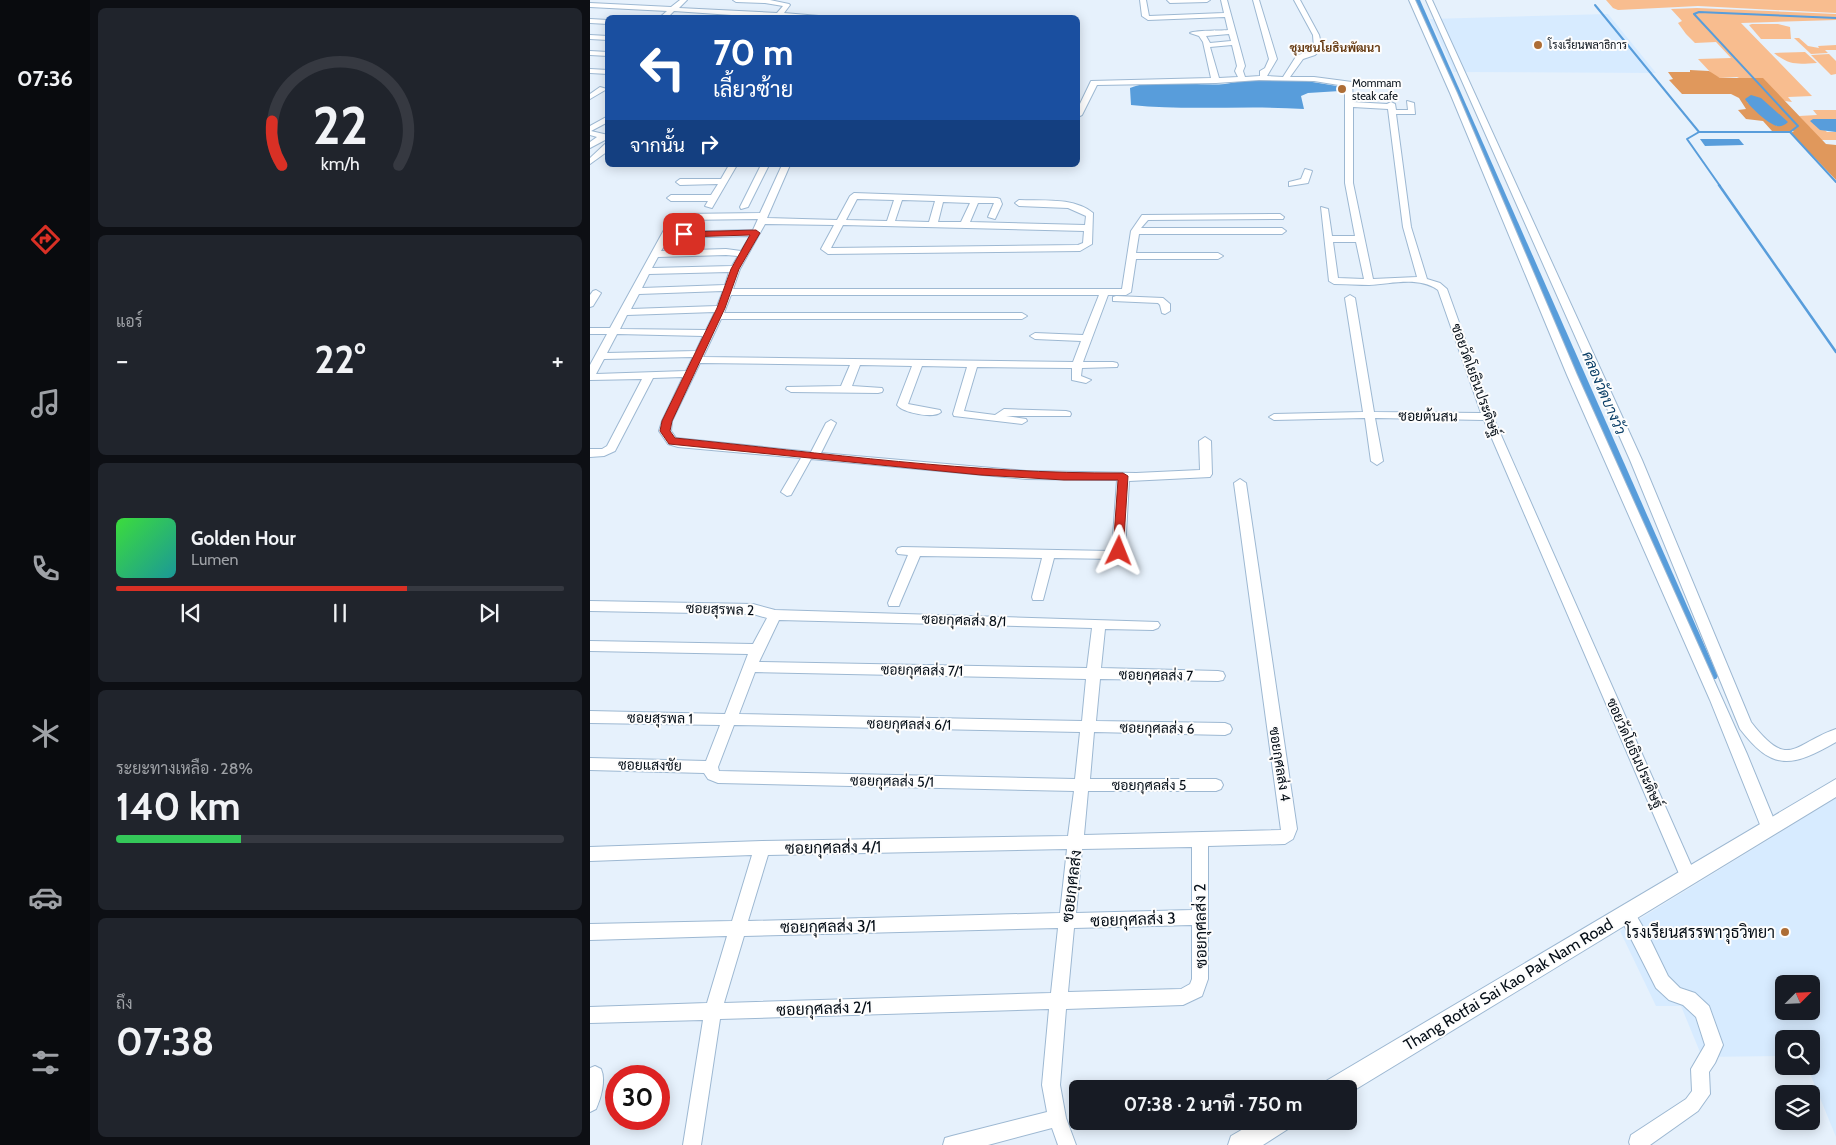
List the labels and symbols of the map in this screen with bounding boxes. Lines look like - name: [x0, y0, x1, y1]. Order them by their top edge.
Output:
- place label: โรงเรียนพลาธิการ: [1547, 37, 1627, 52]
- marker: โรงเรียนพลาธิการ: [1532, 39, 1544, 51]
- district label: ชุมชนโยธินพัฒนา: [1289, 40, 1381, 56]
- place label: Mommam steak cafe: [1352, 76, 1401, 103]
- marker: Mommam steak cafe: [1336, 83, 1348, 95]
- pin: [663, 213, 705, 255]
- street label: ซอยวัดโยธินประดิษฐ์: [1447, 321, 1505, 439]
- water label: คลองวัดบางวัว: [1578, 348, 1630, 438]
- street label: ซอยต้นสน: [1398, 406, 1458, 426]
- position arrow: [1092, 524, 1144, 576]
- street label: ซอยสุรพล 2: [685, 599, 755, 620]
- street label: ซอยกุศลส่ง 8/1: [921, 610, 1007, 631]
- street label: ซอยกุศลส่ง 7/1: [881, 660, 963, 681]
- street label: ซอยกุศลส่ง 7: [1119, 665, 1193, 686]
- street label: ซอยวัดโยธินประดิษฐ์: [1603, 695, 1667, 811]
- street label: ซอยสุรพล 1: [627, 708, 693, 729]
- street label: ซอยกุศลส่ง 6/1: [867, 714, 951, 735]
- street label: ซอยกุศลส่ง 6: [1119, 718, 1195, 739]
- street label: ซอยกุศลส่ง 4: [1264, 725, 1295, 803]
- street label: ซอยแสงชัย: [618, 755, 682, 775]
- street label: ซอยกุศลส่ง 5/1: [850, 771, 934, 792]
- street label: ซอยกุศลส่ง 5: [1112, 776, 1186, 795]
- street label: ซอยกุศลส่ง 4/1: [785, 836, 881, 860]
- street label: ซอยกุศลส่ง: [1057, 849, 1087, 924]
- street label: ซอยกุศลส่ง 2: [1189, 883, 1213, 969]
- street label: ซอยกุศลส่ง 3: [1090, 908, 1176, 932]
- street label: Thang Rotfai Sai Kao Pak Nam Road: [1400, 914, 1616, 1054]
- street label: ซอยกุศลส่ง 3/1: [780, 915, 876, 939]
- place label: โรงเรียนสรรพาวุธวิทยา: [1624, 921, 1775, 944]
- marker: โรงเรียนสรรพาวุธวิทยา: [1779, 926, 1791, 938]
- north arrow: [1775, 975, 1820, 1020]
- street label: ซอยกุศลส่ง 2/1: [776, 996, 872, 1022]
- speed limit sign: 30: [605, 1065, 670, 1130]

